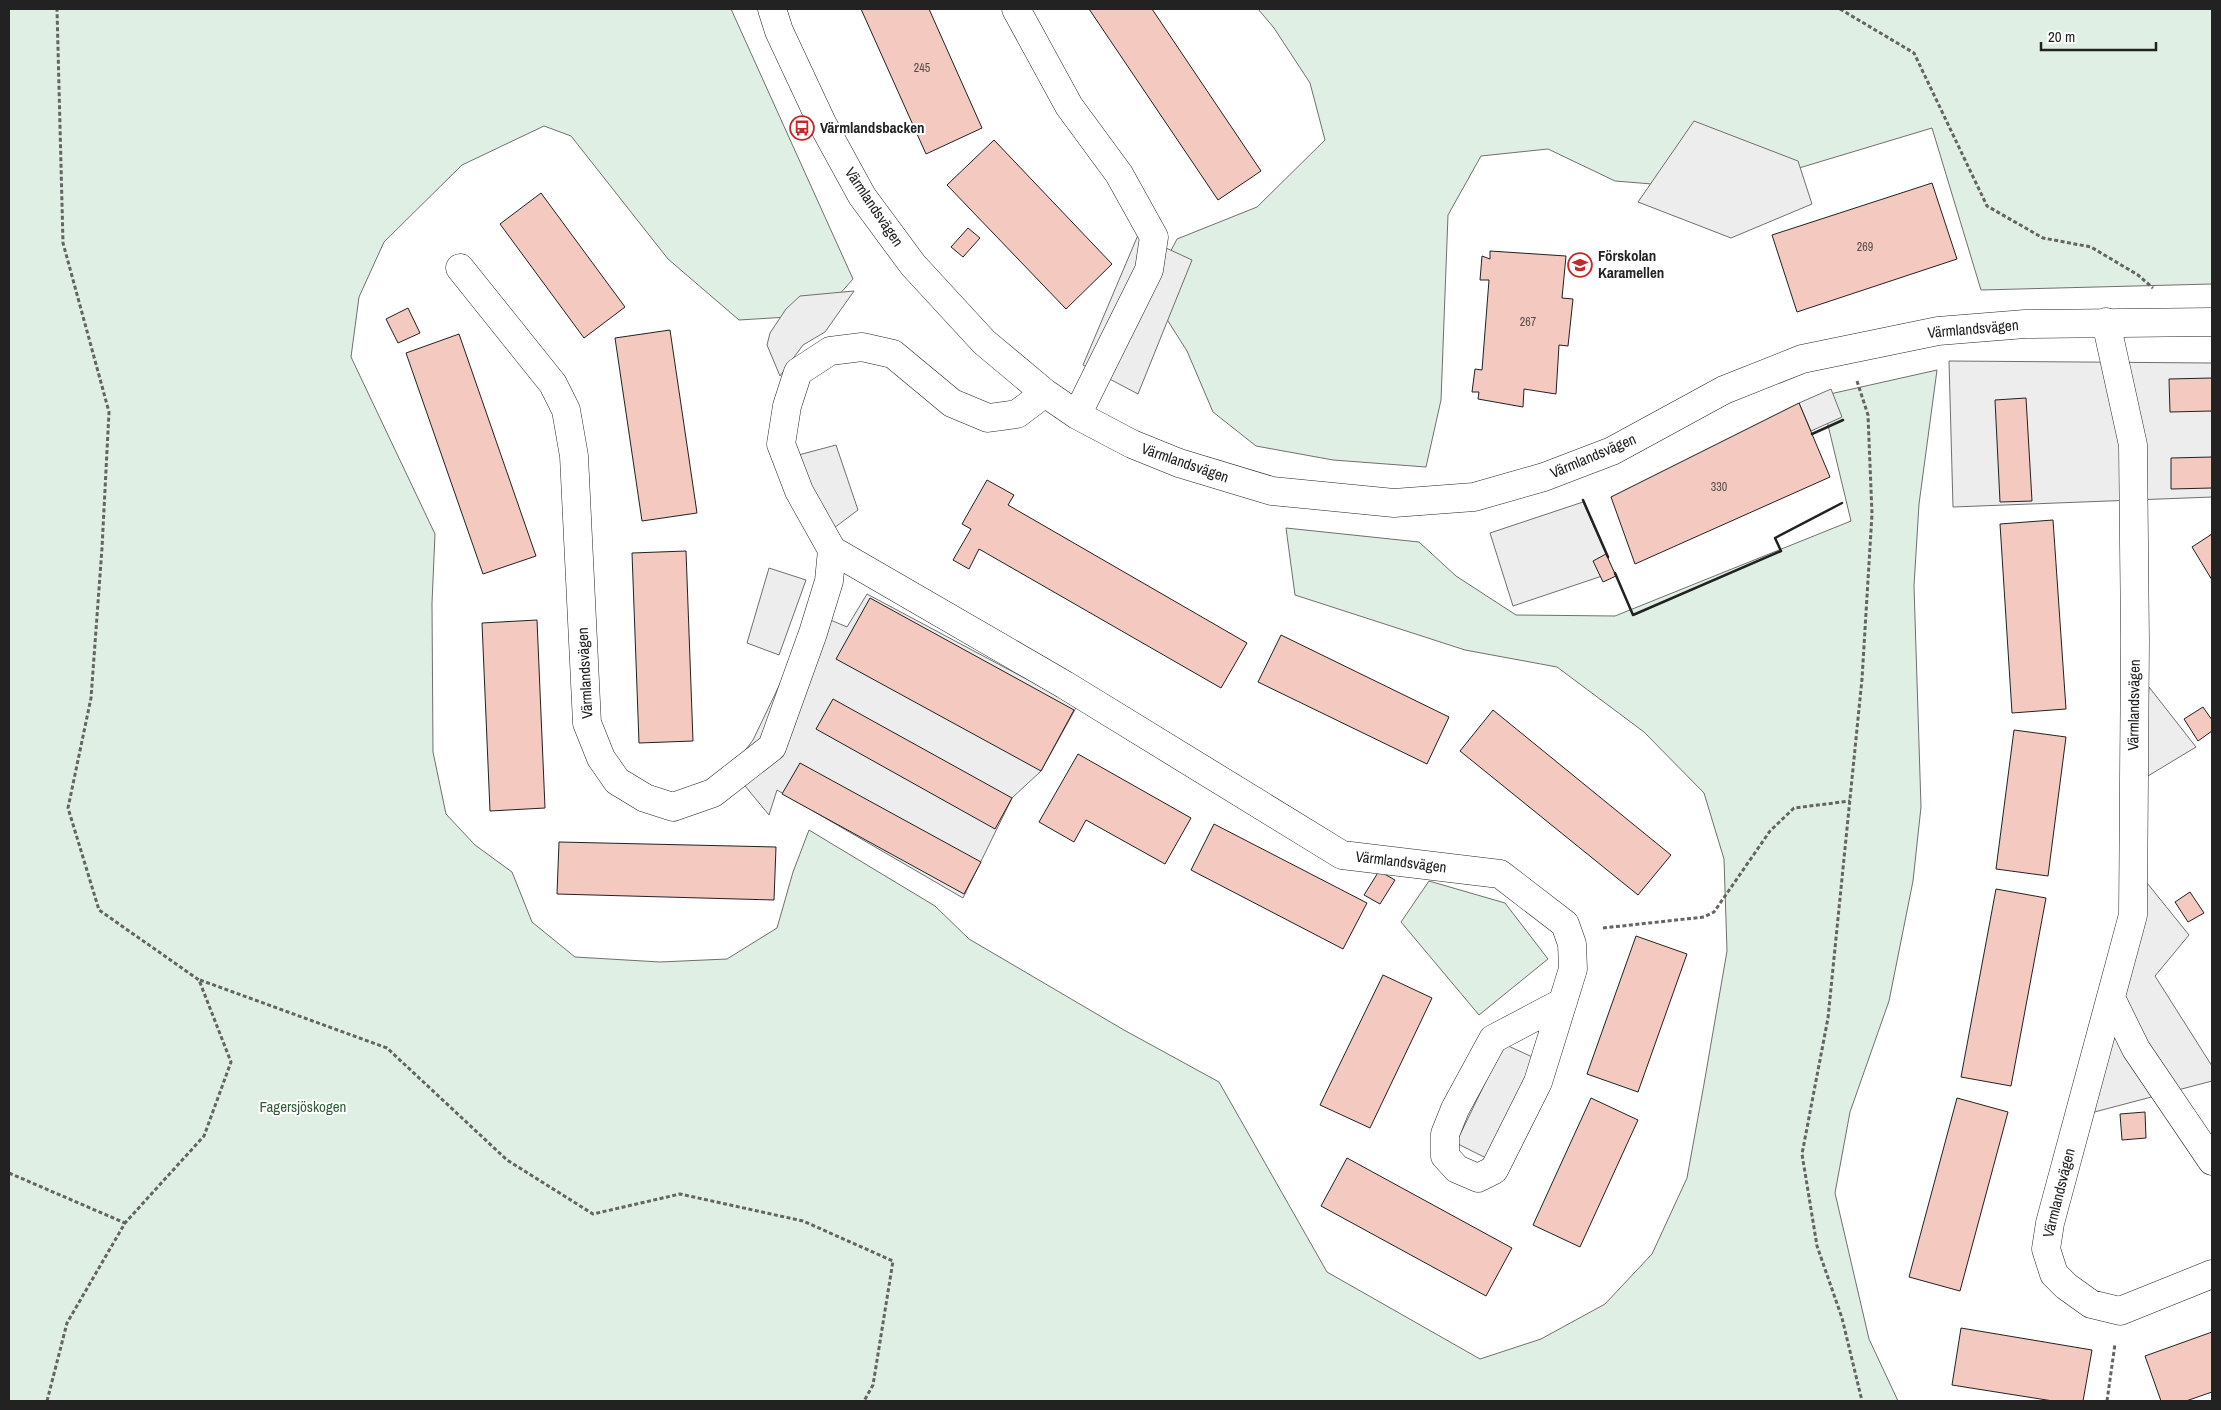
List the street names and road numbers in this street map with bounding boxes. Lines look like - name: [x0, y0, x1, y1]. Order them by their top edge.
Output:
- street label: Värmlandsvägen: [840, 163, 909, 250]
- street label: Värmlandsvägen: [1927, 314, 2019, 343]
- street label: Värmlandsvägen: [1547, 428, 1639, 483]
- street label: Värmlandsvägen: [1139, 438, 1232, 487]
- street label: Värmlandsvägen: [572, 627, 597, 719]
- street label: Värmlandsvägen: [2122, 659, 2145, 751]
- street label: Värmlandsvägen: [1354, 846, 1448, 877]
- street label: Värmlandsvägen: [2037, 1146, 2080, 1240]

